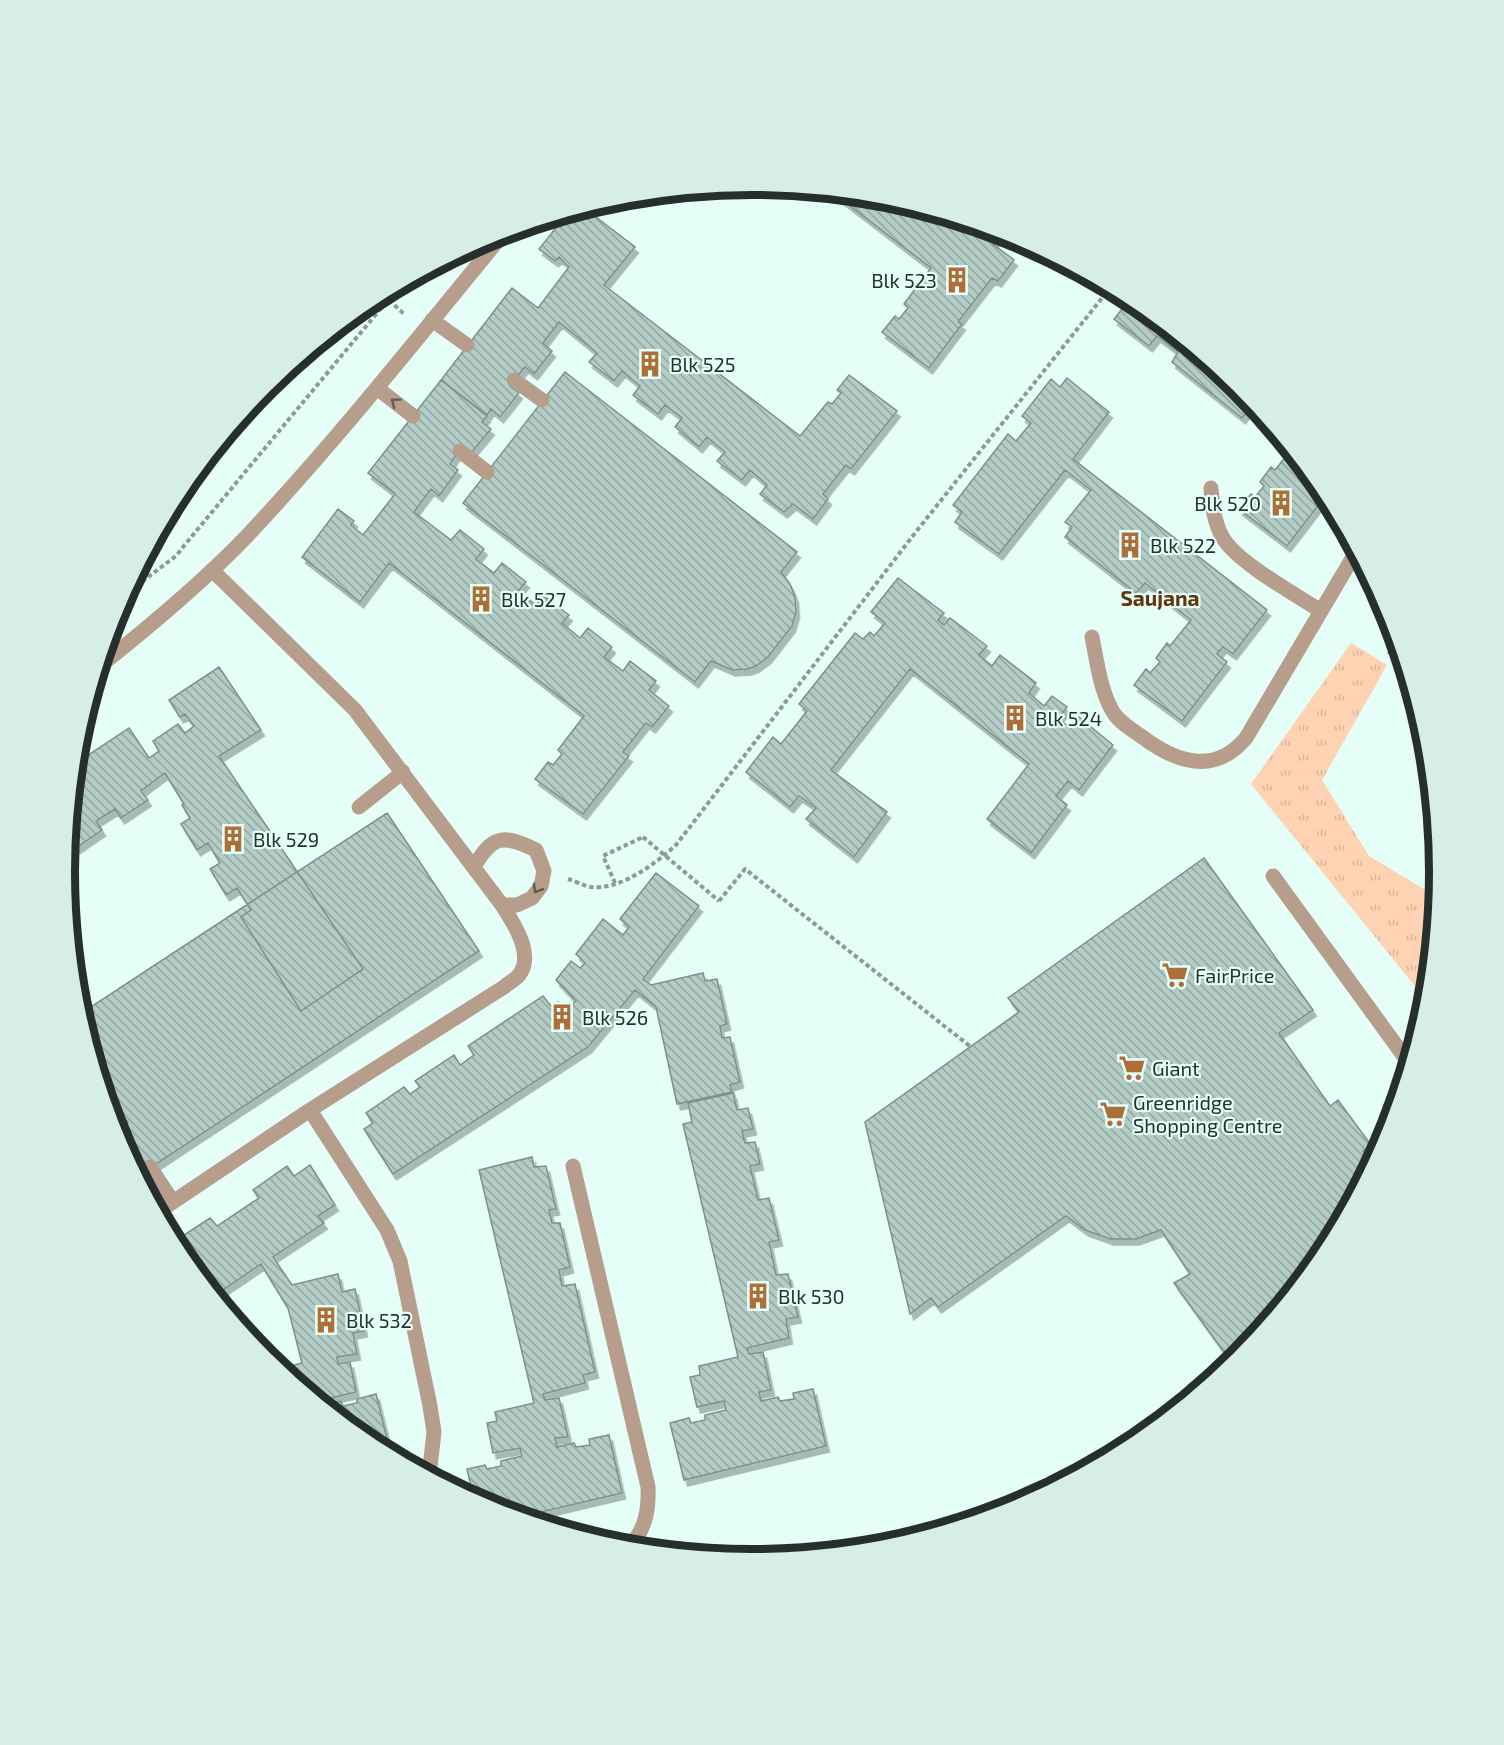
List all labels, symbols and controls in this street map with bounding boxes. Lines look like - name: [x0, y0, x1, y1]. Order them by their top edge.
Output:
- building icon: Blk 523: [942, 265, 972, 295]
- place label: Blk 523: [871, 268, 937, 292]
- building icon: Blk 525: [635, 349, 665, 379]
- place label: Blk 525: [670, 352, 735, 376]
- one-way arrow: [390, 398, 401, 409]
- building icon: Blk 520: [1266, 488, 1296, 518]
- place label: Blk 520: [1194, 491, 1261, 515]
- building icon: Blk 522: [1115, 530, 1145, 560]
- place label: Blk 522: [1150, 533, 1216, 557]
- building icon: Blk 527: [466, 584, 496, 614]
- district label: Saujana: [1120, 585, 1200, 610]
- place label: Blk 527: [501, 587, 566, 611]
- building icon: Blk 524: [1000, 703, 1030, 733]
- place label: Blk 524: [1035, 706, 1102, 730]
- building icon: Blk 529: [218, 824, 248, 854]
- place label: Blk 529: [253, 827, 319, 851]
- one-way arrow: [532, 883, 544, 893]
- supermarket icon: FairPrice: [1160, 960, 1190, 990]
- place label: FairPrice: [1195, 963, 1274, 987]
- building icon: Blk 526: [547, 1002, 577, 1032]
- place label: Blk 526: [582, 1005, 648, 1029]
- supermarket icon: Giant: [1117, 1053, 1147, 1083]
- place label: Giant: [1152, 1056, 1200, 1080]
- place label: Greenridge Shopping Centre: [1133, 1090, 1282, 1137]
- supermarket icon: Greenridge Shopping Centre: [1098, 1099, 1128, 1129]
- building icon: Blk 530: [743, 1281, 773, 1311]
- place label: Blk 530: [778, 1284, 845, 1308]
- building icon: Blk 532: [311, 1305, 341, 1335]
- place label: Blk 532: [346, 1308, 412, 1332]

